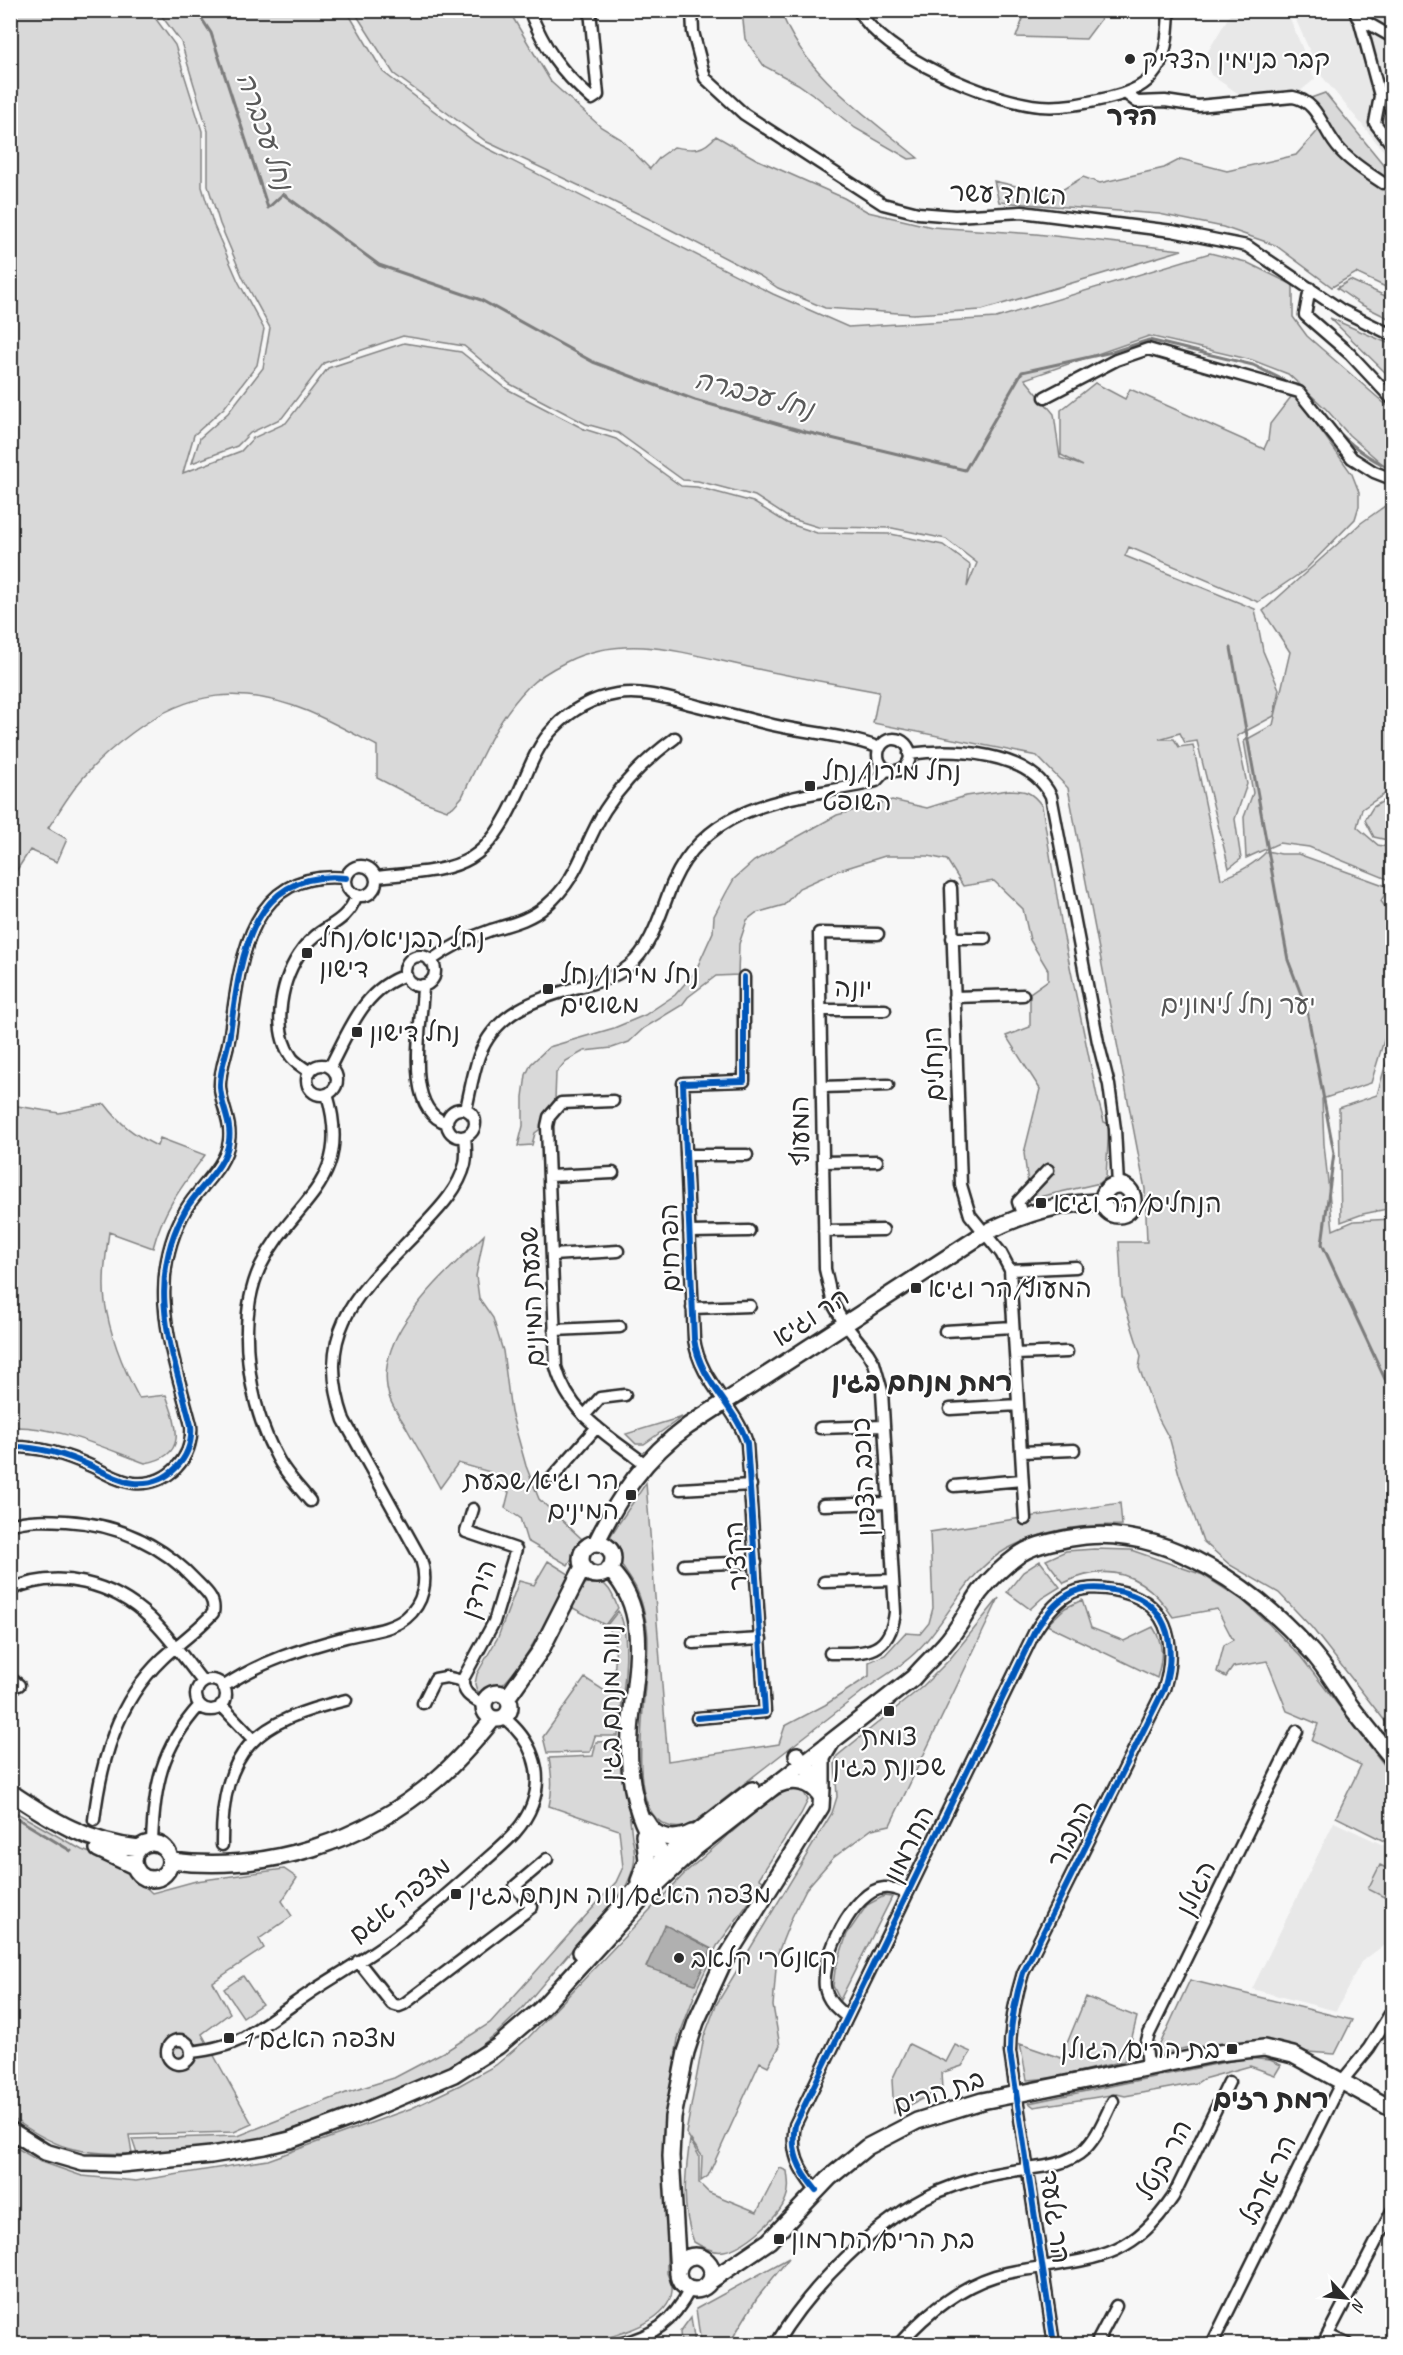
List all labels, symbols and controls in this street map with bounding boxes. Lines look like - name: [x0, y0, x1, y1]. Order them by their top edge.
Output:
- place label: קבר בנימין הצדיק: [1142, 43, 1330, 76]
- marker: קבר בנימין הצדיק: [1123, 52, 1137, 66]
- water label: נחל עכברה: [229, 68, 302, 196]
- district label: הדר: [1107, 99, 1157, 133]
- street label: האחד עשר: [949, 175, 1067, 213]
- water label: נחל עכברה: [691, 362, 819, 427]
- place label: נחל מירון/נחל השופט: [822, 755, 961, 818]
- marker: נחל מירון/נחל השופט: [803, 779, 817, 793]
- place label: נחל הבניאס/נחל דישון: [319, 922, 485, 985]
- marker: נחל הבניאס/נחל דישון: [300, 946, 314, 960]
- place label: נחל מירון/נחל משושים: [560, 958, 699, 1021]
- street label: יונה: [834, 971, 872, 1005]
- marker: נחל מירון/נחל משושים: [541, 982, 555, 996]
- park label: יער נחל לימונים: [1160, 988, 1316, 1021]
- place label: נחל דישון: [369, 1016, 460, 1049]
- marker: נחל דישון: [350, 1025, 364, 1039]
- street label: הנחלים: [916, 1026, 952, 1102]
- street label: המעוף: [783, 1096, 817, 1166]
- place label: הנחלים/הר וגיא: [1053, 1187, 1222, 1220]
- marker: הנחלים/הר וגיא: [1034, 1196, 1048, 1210]
- street label: הפרחים: [652, 1203, 688, 1293]
- street label: שבעת המינים: [512, 1226, 552, 1368]
- place label: המעוף/הר וגיא: [928, 1272, 1092, 1305]
- street label: הר וגיא: [766, 1280, 856, 1354]
- marker: המעוף/הר וגיא: [909, 1281, 923, 1295]
- district label: רמת מנחם בגין: [832, 1365, 1012, 1399]
- street label: כוכב הצפון: [844, 1417, 884, 1537]
- place label: הר וגיא/שבעת המינים: [461, 1464, 619, 1527]
- marker: הר וגיא/שבעת המינים: [624, 1488, 638, 1502]
- street label: הקציר: [717, 1520, 755, 1592]
- street label: הירדן: [454, 1555, 504, 1623]
- street label: נווה מנחם בגין: [594, 1624, 627, 1782]
- marker: צומת שכונת בגין: [882, 1704, 896, 1718]
- place label: צומת שכונת בגין: [832, 1720, 946, 1783]
- street label: התבור: [1040, 1795, 1100, 1873]
- street label: החרמון: [876, 1800, 942, 1888]
- street label: מצפה אגם: [342, 1850, 458, 1950]
- street label: הגולן: [1169, 1855, 1223, 1921]
- place label: מצפה האגם/נווה מנחם בגין: [468, 1878, 771, 1911]
- marker: מצפה האגם/נווה מנחם בגין: [449, 1887, 463, 1901]
- place label: קאנטרי קלאב: [691, 1942, 837, 1975]
- marker: קאנטרי קלאב: [672, 1951, 686, 1965]
- place label: מצפה האגם 1: [241, 2022, 396, 2055]
- marker: מצפה האגם 1: [222, 2031, 236, 2045]
- place label: בת הרים/הגולן: [1060, 2033, 1220, 2066]
- marker: בת הרים/הגולן: [1225, 2042, 1239, 2056]
- street label: בת הרים: [889, 2062, 989, 2122]
- district label: רמת רזים: [1213, 2082, 1329, 2116]
- street label: הר בנטל: [1128, 2114, 1200, 2206]
- street label: הר ארבל: [1232, 2129, 1304, 2231]
- street label: הר גלעד: [1032, 2168, 1078, 2266]
- place label: בת הרים/החרמון: [791, 2223, 975, 2256]
- marker: בת הרים/החרמון: [772, 2232, 786, 2246]
- north arrow: [1316, 2268, 1376, 2328]
- text: N: [1346, 2295, 1370, 2316]

